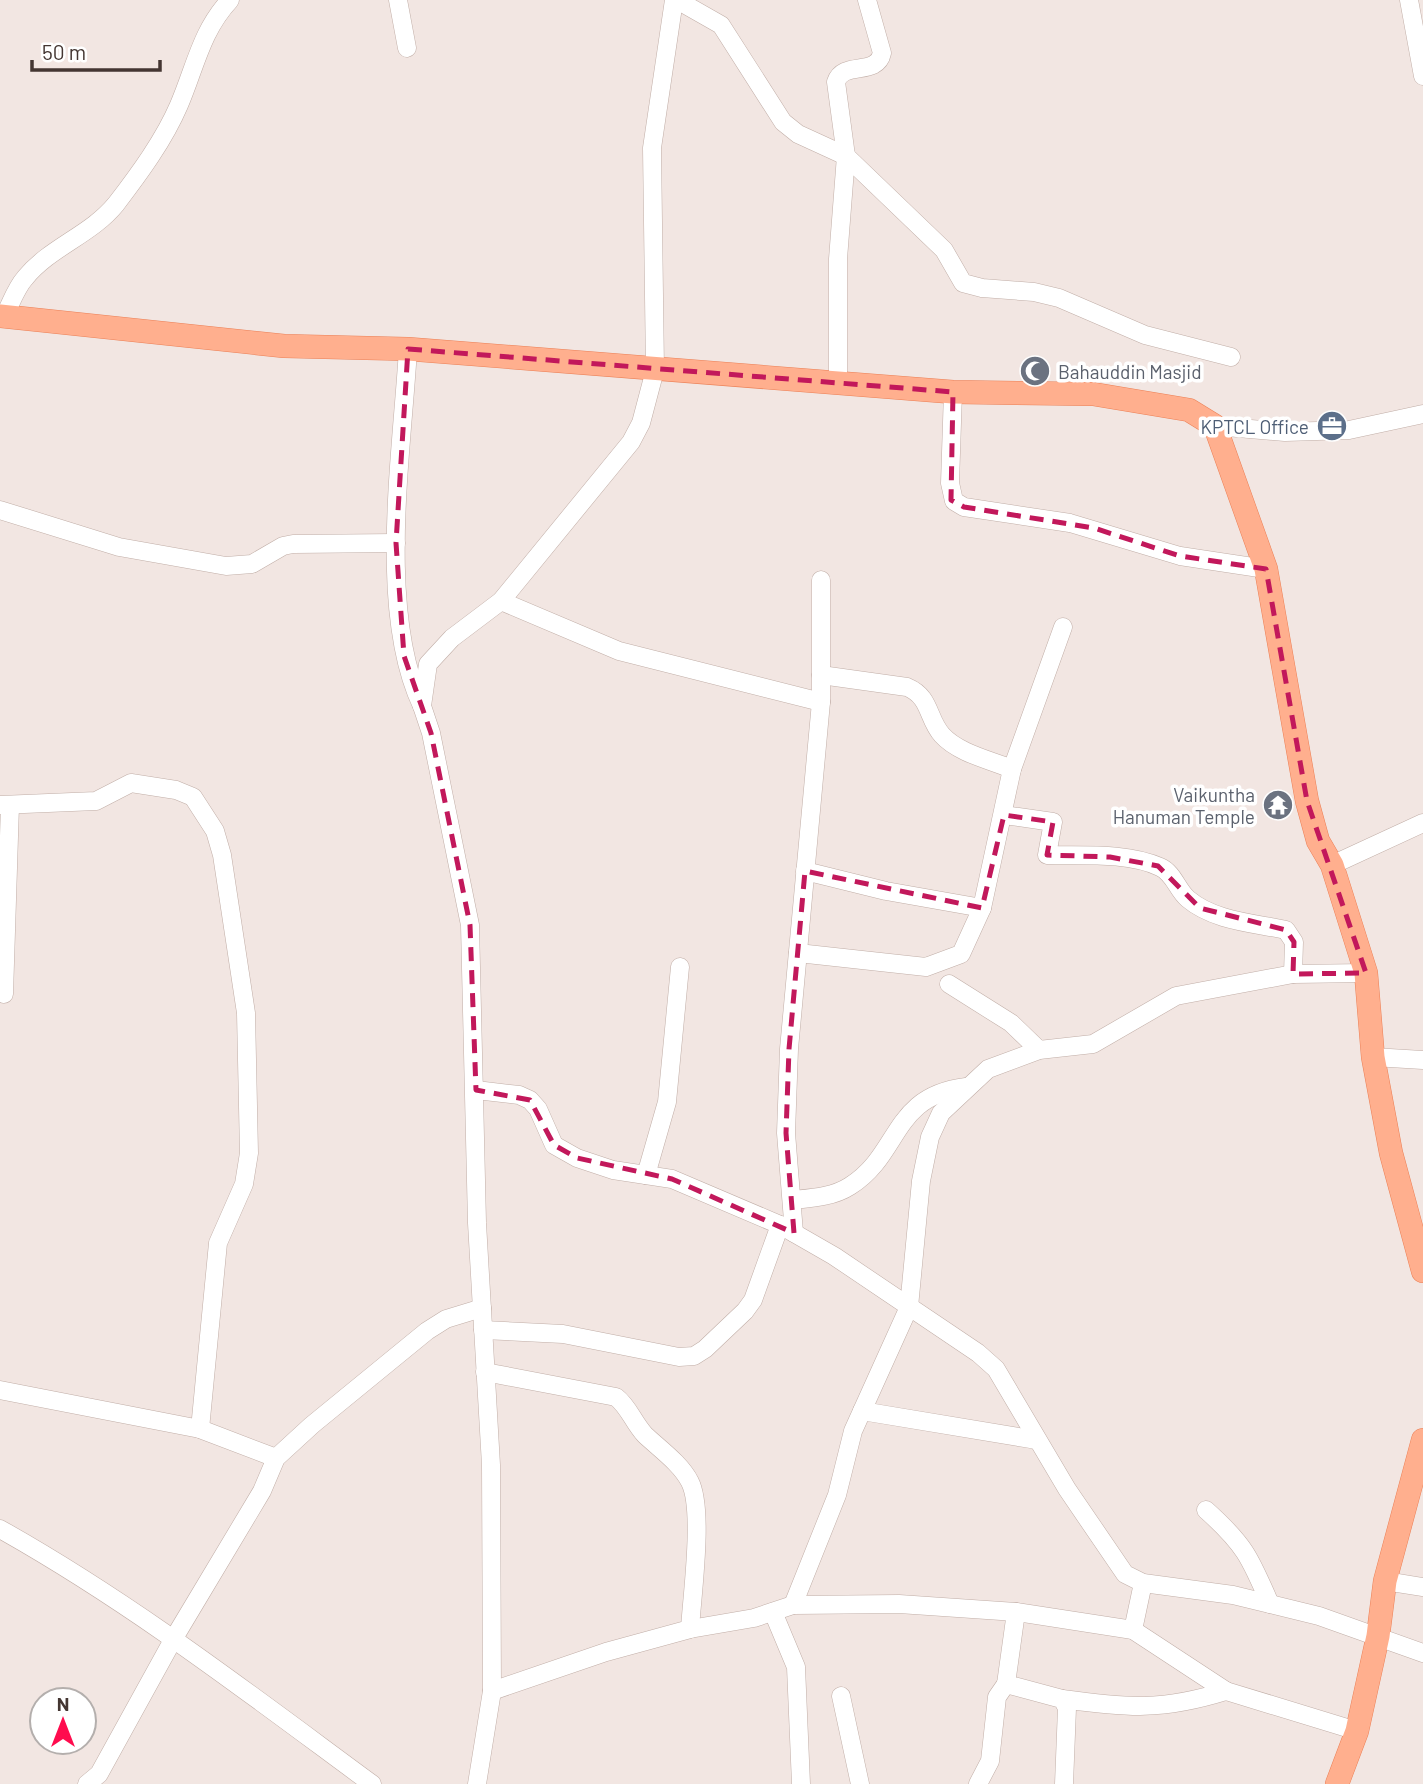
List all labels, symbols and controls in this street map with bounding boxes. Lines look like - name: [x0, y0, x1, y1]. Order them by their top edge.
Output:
- scale bar: [32, 28, 159, 72]
- text: 50 m: [42, 39, 86, 64]
- mosque icon: Bahauddin Masjid: [1018, 354, 1052, 388]
- place label: Bahauddin Masjid: [1058, 360, 1202, 383]
- office icon: KPTCL Office: [1315, 409, 1349, 443]
- place label: KPTCL Office: [1201, 415, 1309, 438]
- place label: Vaikuntha Hanuman Temple: [1113, 783, 1255, 828]
- temple icon: Vaikuntha Hanuman Temple: [1261, 788, 1295, 822]
- north arrow: [28, 1686, 98, 1756]
- text: N: [57, 1692, 69, 1715]

